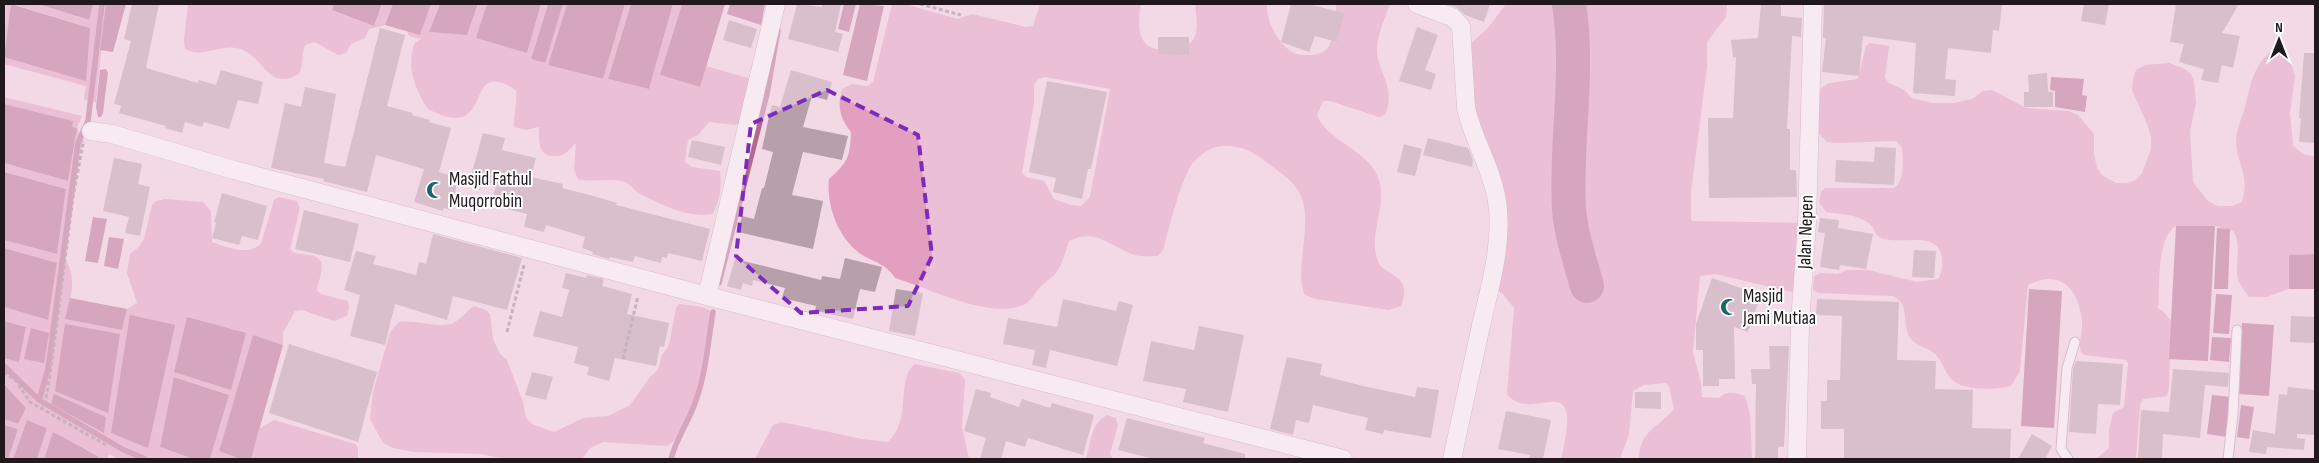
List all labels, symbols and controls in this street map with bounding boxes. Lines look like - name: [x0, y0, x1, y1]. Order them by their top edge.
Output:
- north arrow: [2254, 15, 2304, 65]
- text: N: [2275, 19, 2283, 36]
- place label: Masjid Fathul Muqorrobin: [449, 168, 532, 213]
- mosque icon: Masjid Fathul Muqorrobin: [425, 180, 445, 200]
- street label: Jalan Nepen: [1793, 195, 1819, 270]
- place label: Masjid Jami Mutiaa: [1742, 285, 1816, 330]
- mosque icon: Masjid Jami Mutiaa: [1719, 297, 1739, 317]

